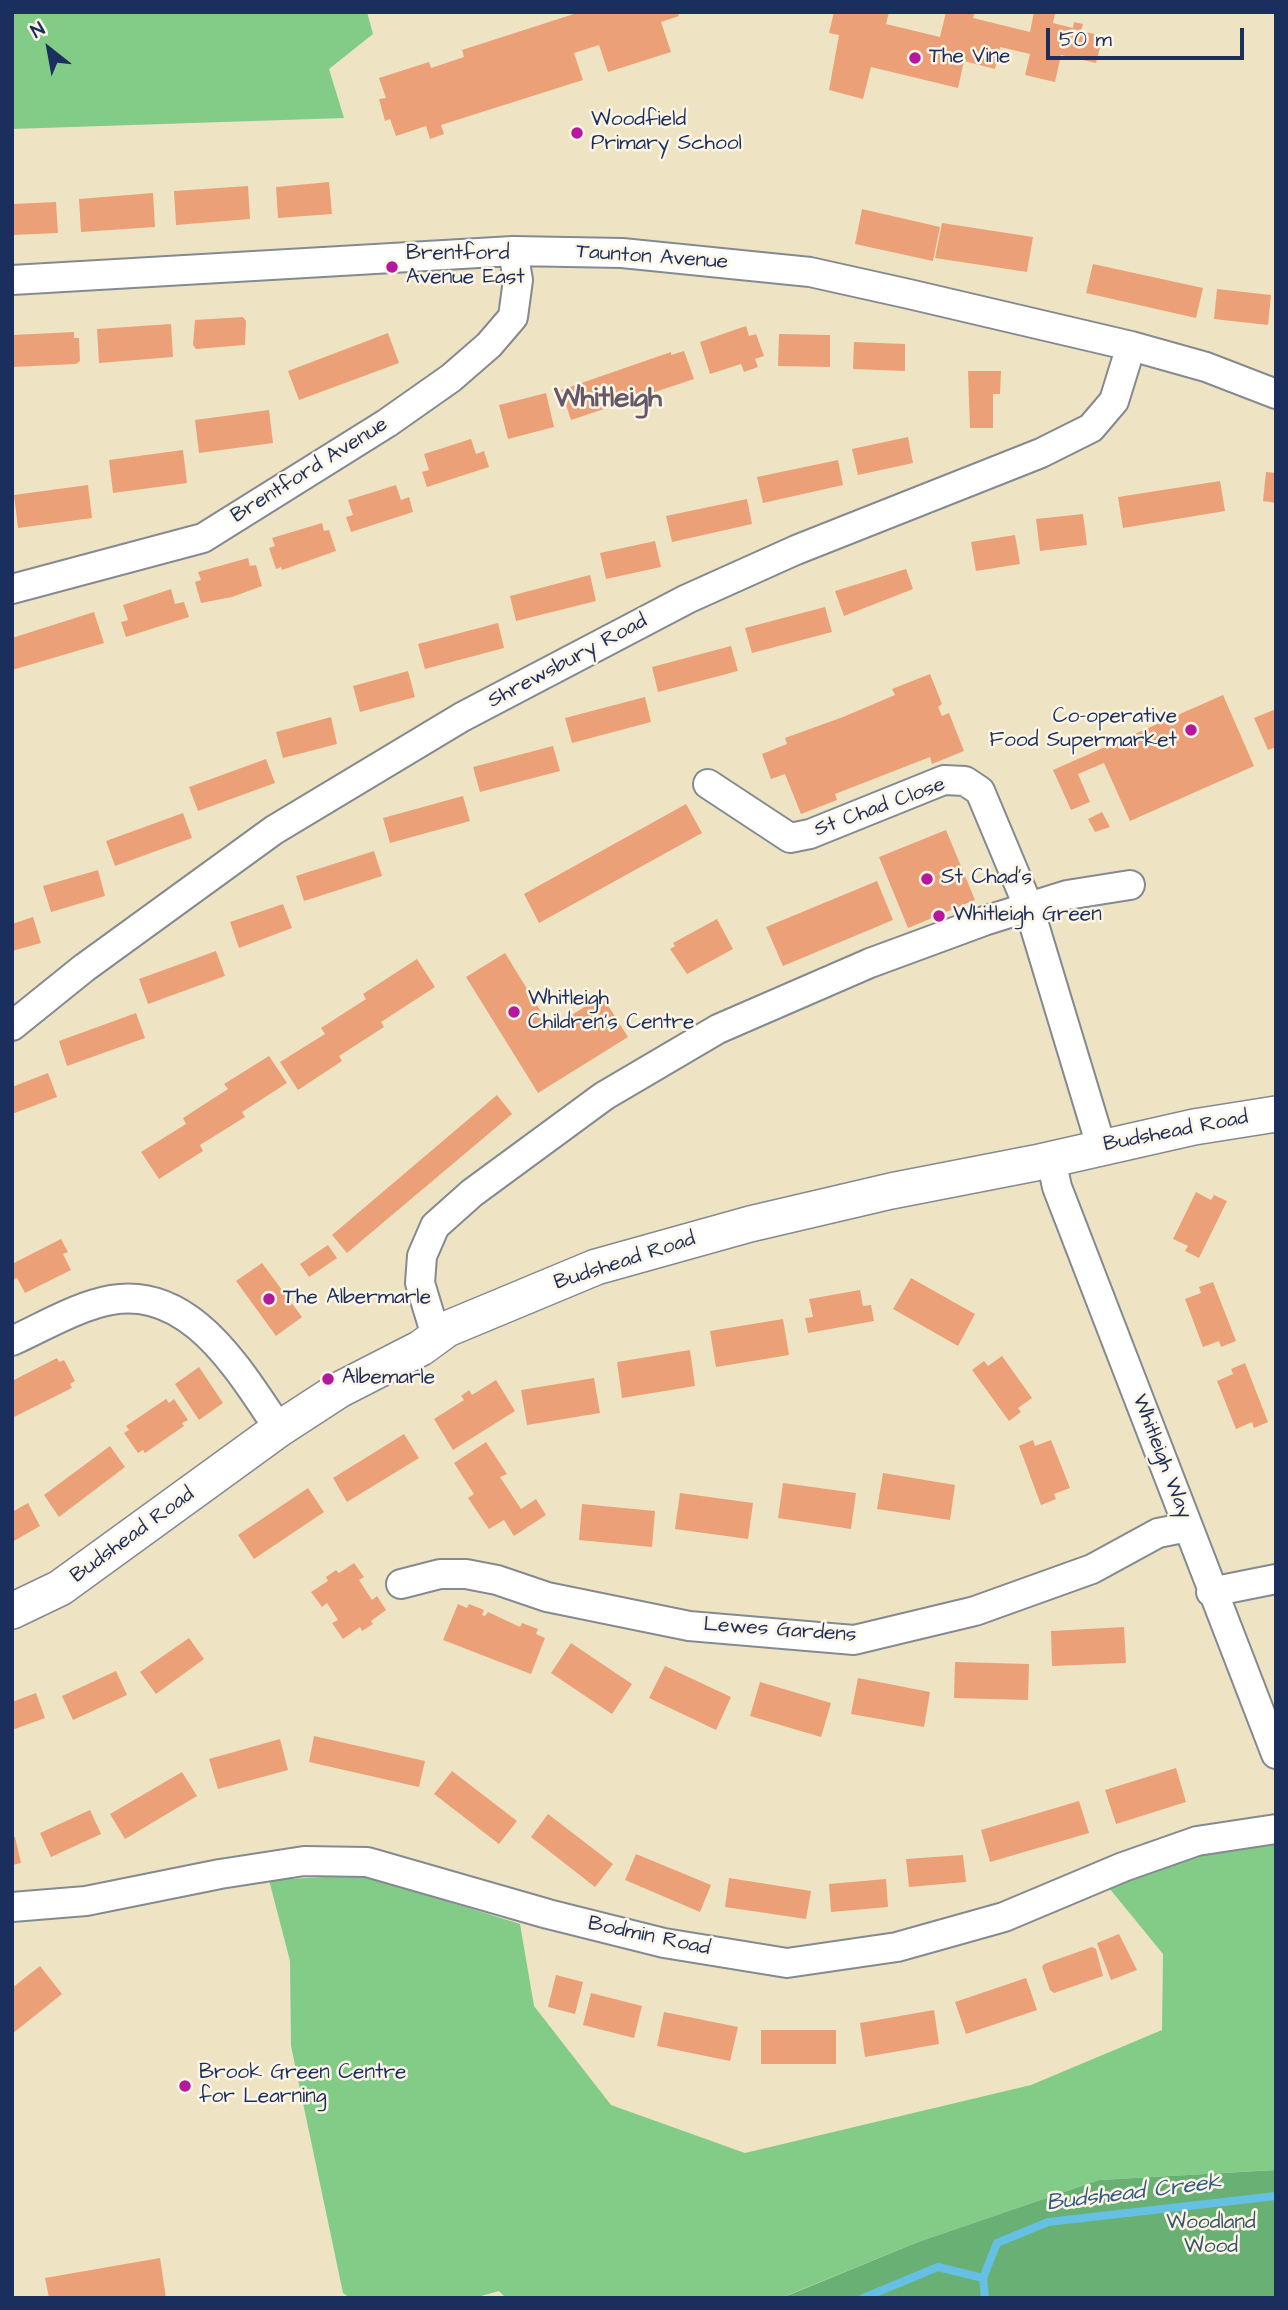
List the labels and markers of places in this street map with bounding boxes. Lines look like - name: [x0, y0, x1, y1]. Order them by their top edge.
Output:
- place label: The Vine: [929, 45, 1010, 71]
- marker: The Vine: [907, 50, 923, 66]
- place label: Woodfield Primary School: [591, 108, 742, 158]
- marker: Woodfield Primary School: [569, 125, 585, 141]
- place label: Brentford Avenue East: [406, 242, 525, 292]
- marker: Brentford Avenue East: [384, 259, 400, 275]
- place label: Co-operative Food Supermarket: [989, 705, 1177, 755]
- marker: Co-operative Food Supermarket: [1183, 722, 1199, 738]
- place label: St Chad's: [941, 866, 1032, 892]
- marker: St Chad's: [919, 871, 935, 887]
- place label: Whitleigh Green: [953, 903, 1102, 929]
- marker: Whitleigh Green: [931, 908, 947, 924]
- place label: Whitleigh Children's Centre: [528, 987, 694, 1037]
- marker: Whitleigh Children's Centre: [506, 1004, 522, 1020]
- place label: The Albermarle: [283, 1286, 431, 1312]
- marker: The Albermarle: [261, 1291, 277, 1307]
- place label: Albemarle: [342, 1366, 435, 1392]
- marker: Albemarle: [320, 1371, 336, 1387]
- place label: Brook Green Centre for Learning: [199, 2061, 406, 2111]
- marker: Brook Green Centre for Learning: [177, 2078, 193, 2094]

